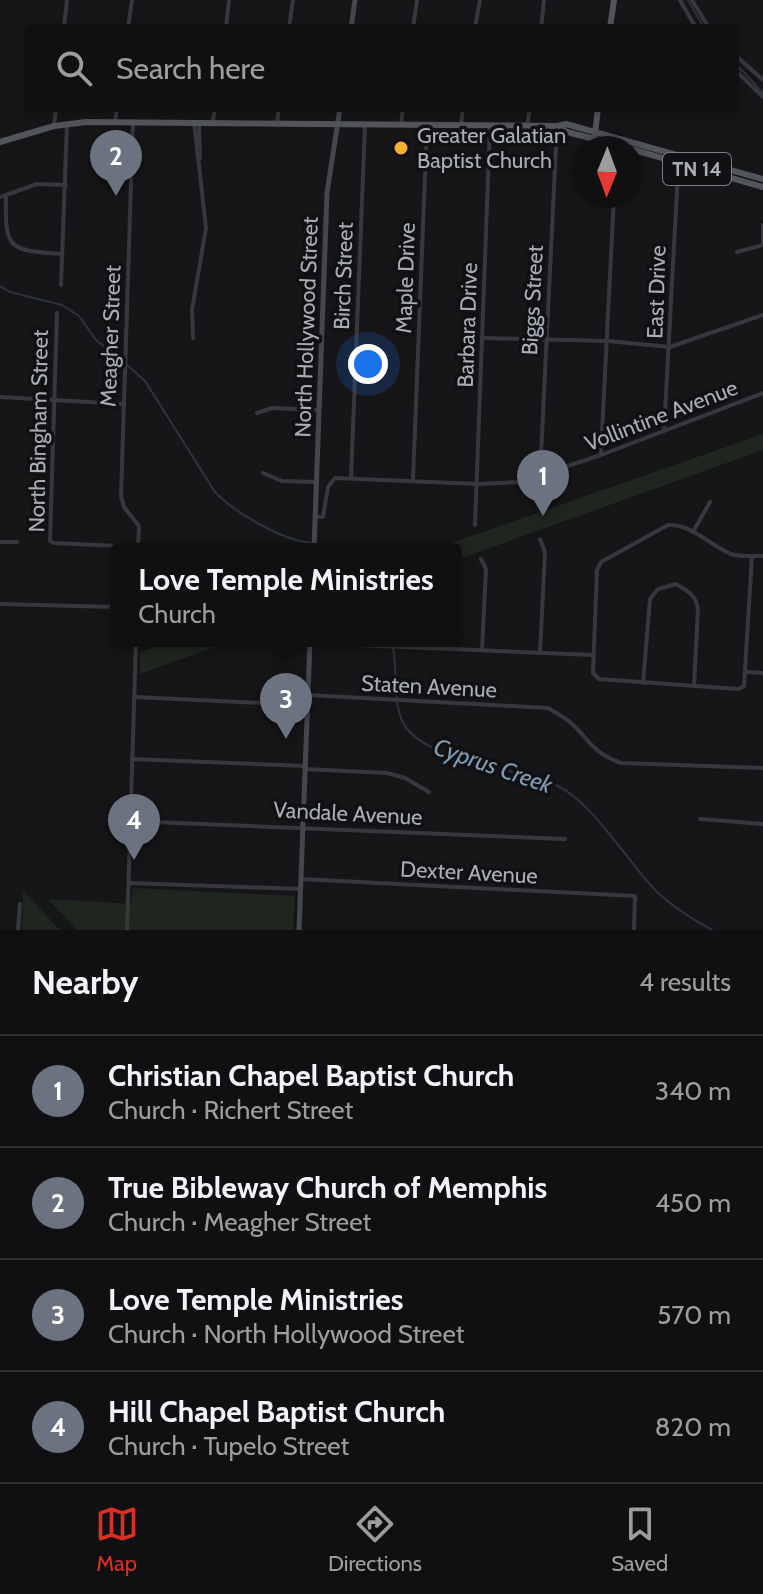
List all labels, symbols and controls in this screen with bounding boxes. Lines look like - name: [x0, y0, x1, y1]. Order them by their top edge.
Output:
- search box: [24, 24, 739, 112]
- icon: search: [52, 46, 96, 90]
- text: Search here: [116, 50, 265, 87]
- place label: Greater Galatian Baptist Church: [417, 122, 566, 174]
- pin: 2: [90, 130, 142, 196]
- north arrow: [571, 136, 643, 208]
- marker: Greater Galatian Baptist Church: [392, 139, 410, 157]
- road number: TN 14: [663, 153, 731, 185]
- street label: North Hollywood Street: [289, 216, 324, 438]
- street label: Birch Street: [328, 221, 359, 330]
- street label: Maple Drive: [390, 222, 421, 334]
- street label: Biggs Street: [516, 244, 549, 356]
- street label: East Drive: [641, 245, 672, 339]
- street label: Barbara Drive: [452, 262, 483, 388]
- street label: Meagher Street: [95, 264, 126, 407]
- street label: North Bingham Street: [23, 329, 54, 533]
- your location: [348, 344, 388, 384]
- street label: Vollintine Avenue: [581, 374, 742, 457]
- pin: 1: [517, 450, 569, 516]
- popup: [110, 543, 462, 647]
- text: Love Temple Ministries: [138, 561, 434, 598]
- text: Church: [138, 598, 216, 630]
- street label: Staten Avenue: [360, 669, 498, 704]
- pin: 3: [260, 673, 312, 739]
- water label: Cyprus Creek: [430, 732, 557, 800]
- pin: 4: [108, 794, 160, 860]
- street label: Vandale Avenue: [273, 796, 423, 831]
- street label: Dexter Avenue: [400, 855, 538, 890]
- text: Nearby: [32, 961, 139, 1003]
- text: 4 results: [639, 966, 731, 998]
- text: Christian Chapel Baptist Church: [108, 1057, 514, 1094]
- text: 1: [53, 1075, 63, 1107]
- text: 340 m: [655, 1075, 731, 1107]
- text: Church · Richert Street: [108, 1094, 353, 1126]
- text: True Bibleway Church of Memphis: [108, 1169, 547, 1206]
- text: 2: [51, 1187, 65, 1219]
- text: 450 m: [655, 1187, 731, 1219]
- text: Church · Meagher Street: [108, 1206, 371, 1238]
- text: Love Temple Ministries: [108, 1281, 403, 1318]
- text: 3: [51, 1299, 65, 1331]
- text: 570 m: [657, 1299, 731, 1331]
- text: Church · North Hollywood Street: [108, 1318, 465, 1350]
- text: Hill Chapel Baptist Church: [108, 1393, 445, 1430]
- text: 4: [50, 1411, 66, 1443]
- text: 820 m: [655, 1411, 731, 1443]
- text: Church · Tupelo Street: [108, 1430, 349, 1462]
- tab: Map: [95, 1502, 139, 1577]
- tab: Directions: [328, 1502, 422, 1577]
- tab: Saved: [611, 1502, 668, 1577]

